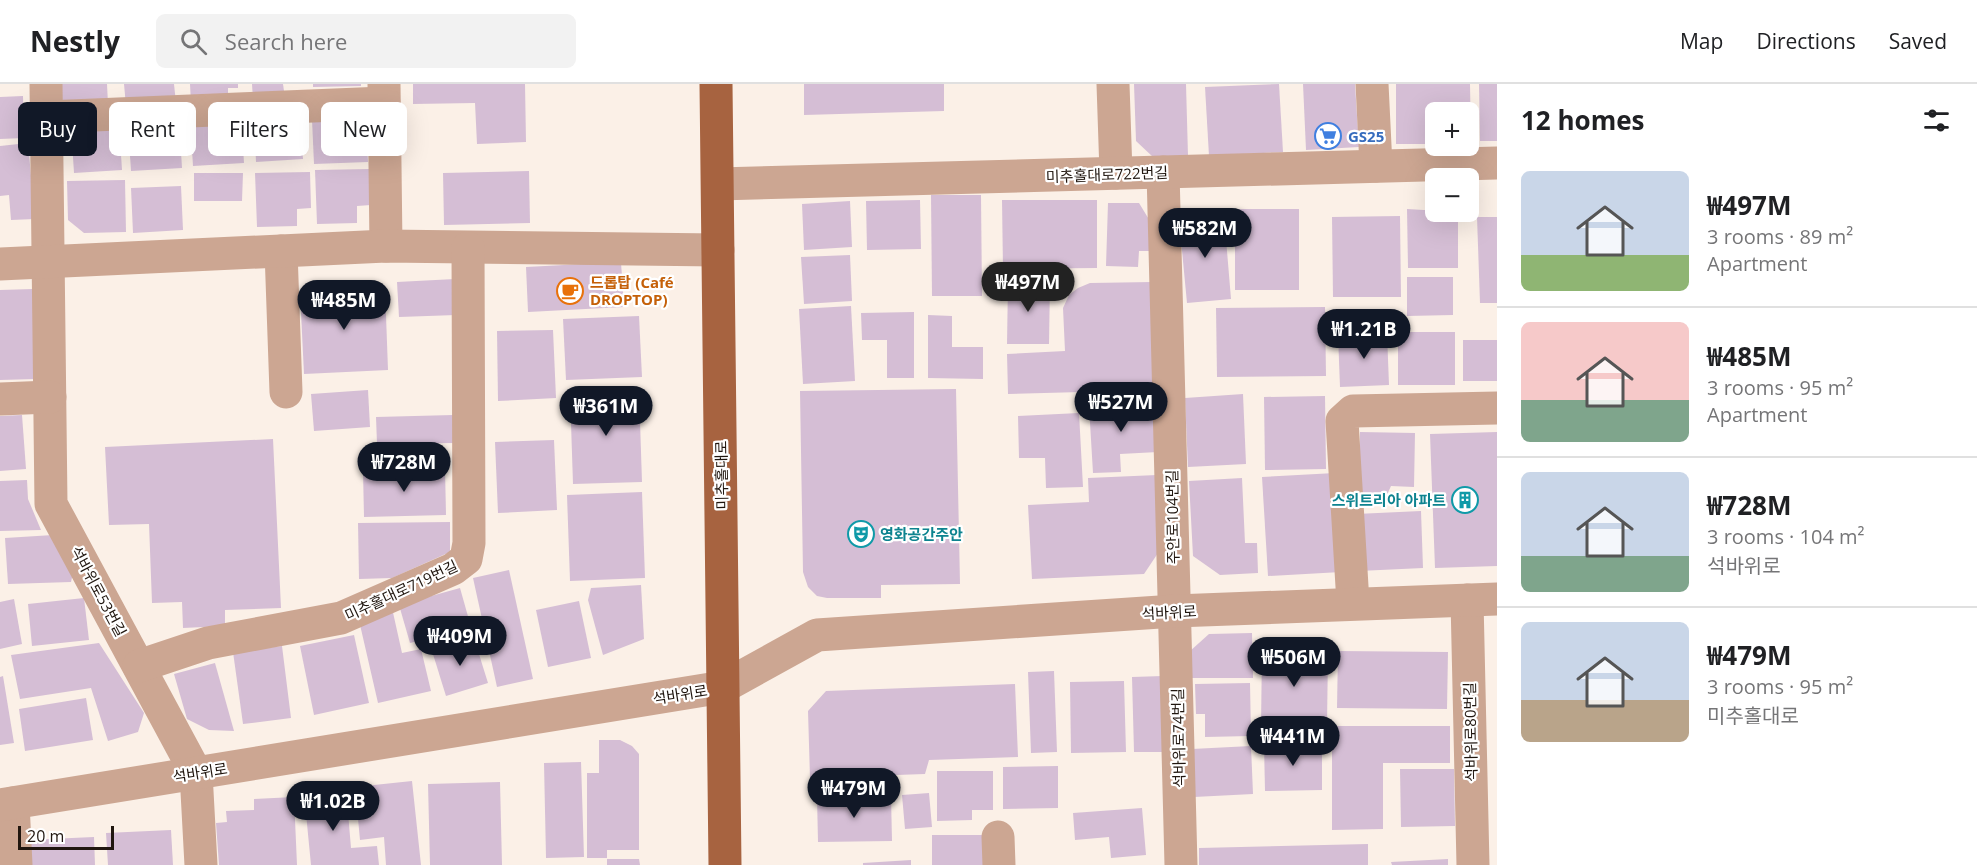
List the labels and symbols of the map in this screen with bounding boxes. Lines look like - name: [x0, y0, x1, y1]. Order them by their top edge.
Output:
- supermarket icon: GS25: [1313, 121, 1343, 151]
- place label: GS25: [1348, 126, 1384, 146]
- street label: 미추홀대로722번길: [1046, 162, 1168, 186]
- pin: ₩582M: [1163, 208, 1247, 259]
- pin: ₩497M: [986, 262, 1070, 313]
- place label: 드롭탑 (Café DROPTOP): [590, 272, 674, 309]
- cafe icon: 드롭탑 (Café DROPTOP): [555, 276, 585, 306]
- pin: ₩485M: [302, 280, 386, 331]
- pin: ₩1.21B: [1315, 309, 1413, 360]
- pin: ₩527M: [1079, 382, 1163, 433]
- pin: ₩361M: [564, 386, 648, 437]
- street label: 미추홀대로: [710, 440, 732, 510]
- pin: ₩728M: [362, 442, 446, 493]
- street label: 주안로104번길: [1161, 469, 1183, 565]
- building icon: 스위트리아 아파트: [1450, 485, 1480, 515]
- place label: 스위트리아 아파트: [1332, 490, 1446, 510]
- theatre icon: 영화공간주안: [846, 519, 876, 549]
- place label: 영화공간주안: [880, 524, 963, 544]
- street label: 석바위로53번길: [67, 542, 131, 640]
- street label: 미추홀대로719번길: [341, 555, 461, 625]
- street label: 석바위로: [1141, 601, 1197, 623]
- pin: ₩409M: [418, 616, 502, 667]
- pin: ₩506M: [1252, 637, 1336, 688]
- street label: 석바위로: [651, 680, 709, 708]
- street label: 석바위로80번길: [1459, 682, 1481, 782]
- street label: 석바위로74번길: [1167, 688, 1189, 788]
- pin: ₩441M: [1251, 716, 1335, 767]
- street label: 석바위로: [171, 758, 229, 786]
- pin: ₩479M: [812, 768, 896, 819]
- pin: ₩1.02B: [284, 781, 382, 832]
- scale bar: [18, 823, 114, 850]

